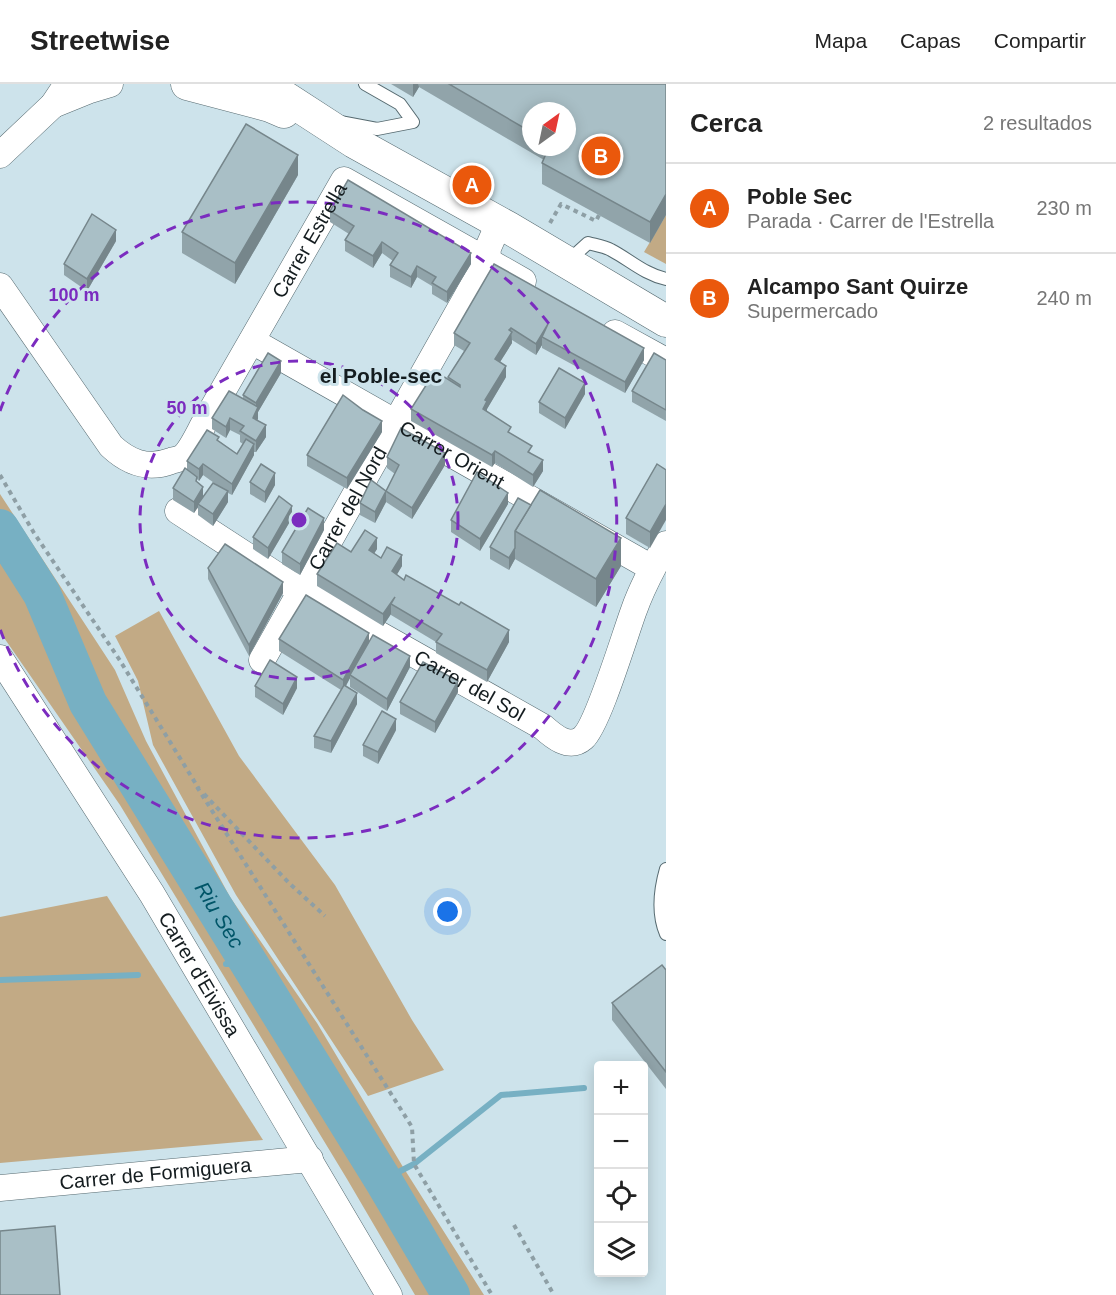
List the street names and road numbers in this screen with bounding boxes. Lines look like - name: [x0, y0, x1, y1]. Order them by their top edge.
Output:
- street label: Carrer Estrella: [268, 178, 351, 302]
- street label: Carrer Orient: [396, 416, 509, 493]
- street label: Carrer del Nord: [304, 443, 391, 574]
- street label: Carrer del Sol: [410, 646, 529, 725]
- street label: Carrer d'Eivissa: [154, 908, 245, 1041]
- street label: Carrer de Formiguera: [59, 1153, 253, 1193]

